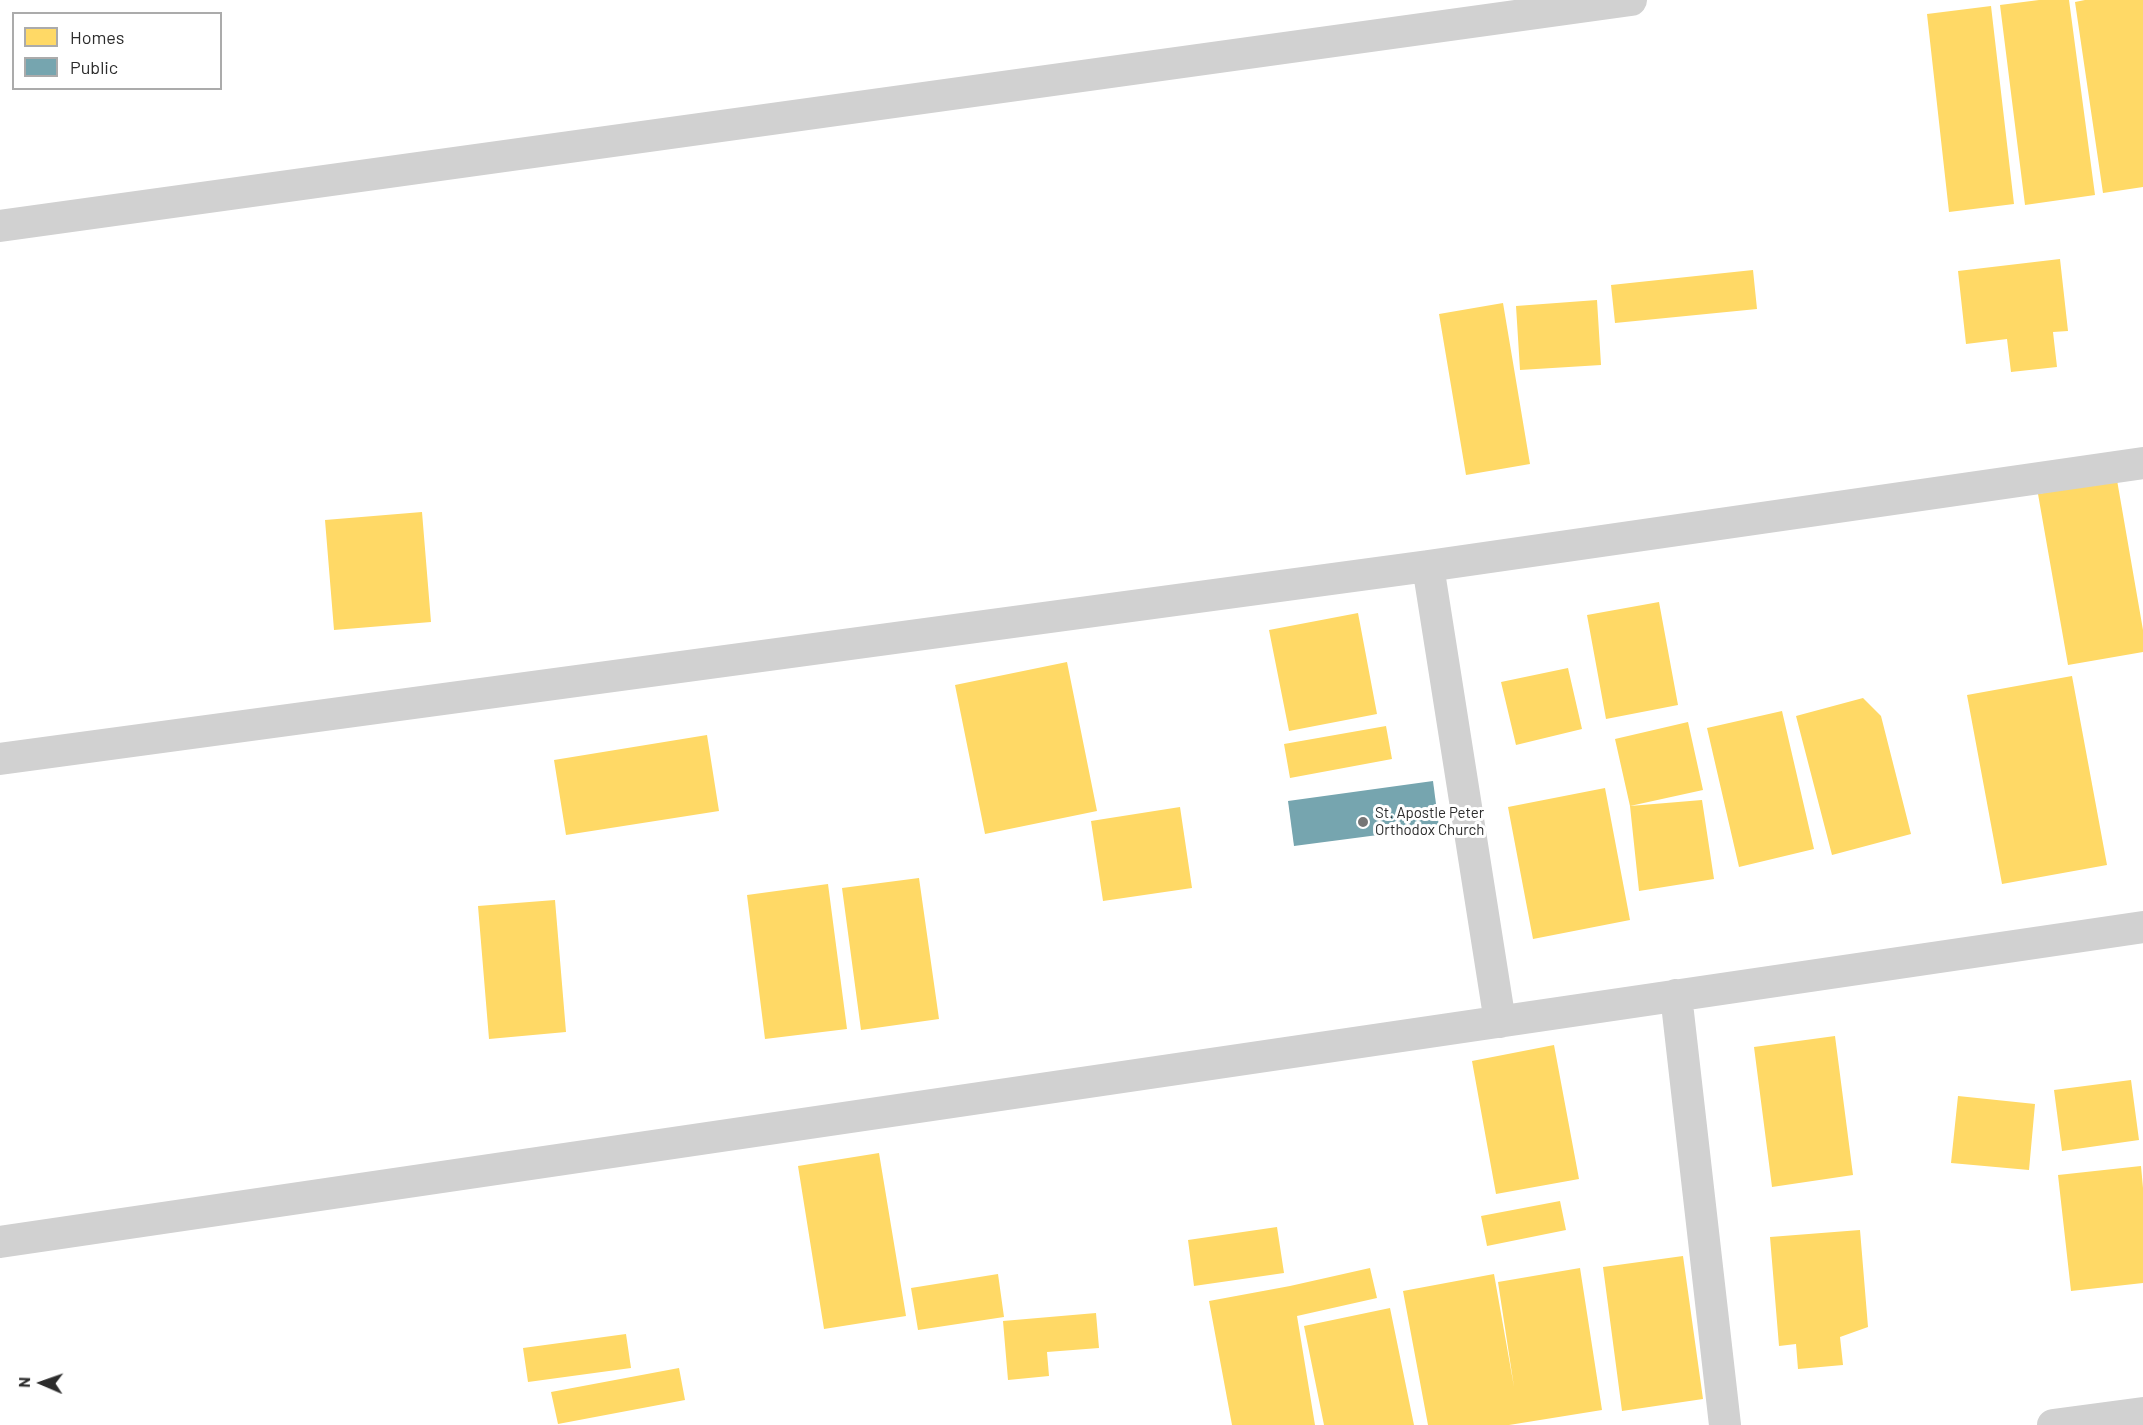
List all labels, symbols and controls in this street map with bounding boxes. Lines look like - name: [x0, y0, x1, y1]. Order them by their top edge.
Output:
- legend: [12, 12, 222, 90]
- text: Homes: [70, 26, 124, 48]
- text: Public: [70, 56, 118, 78]
- place label: St. Apostle Peter Orthodox Church: [1375, 804, 1484, 839]
- marker: St. Apostle Peter Orthodox Church: [1356, 815, 1370, 829]
- north arrow: [12, 1353, 72, 1413]
- text: N: [14, 1377, 33, 1388]

